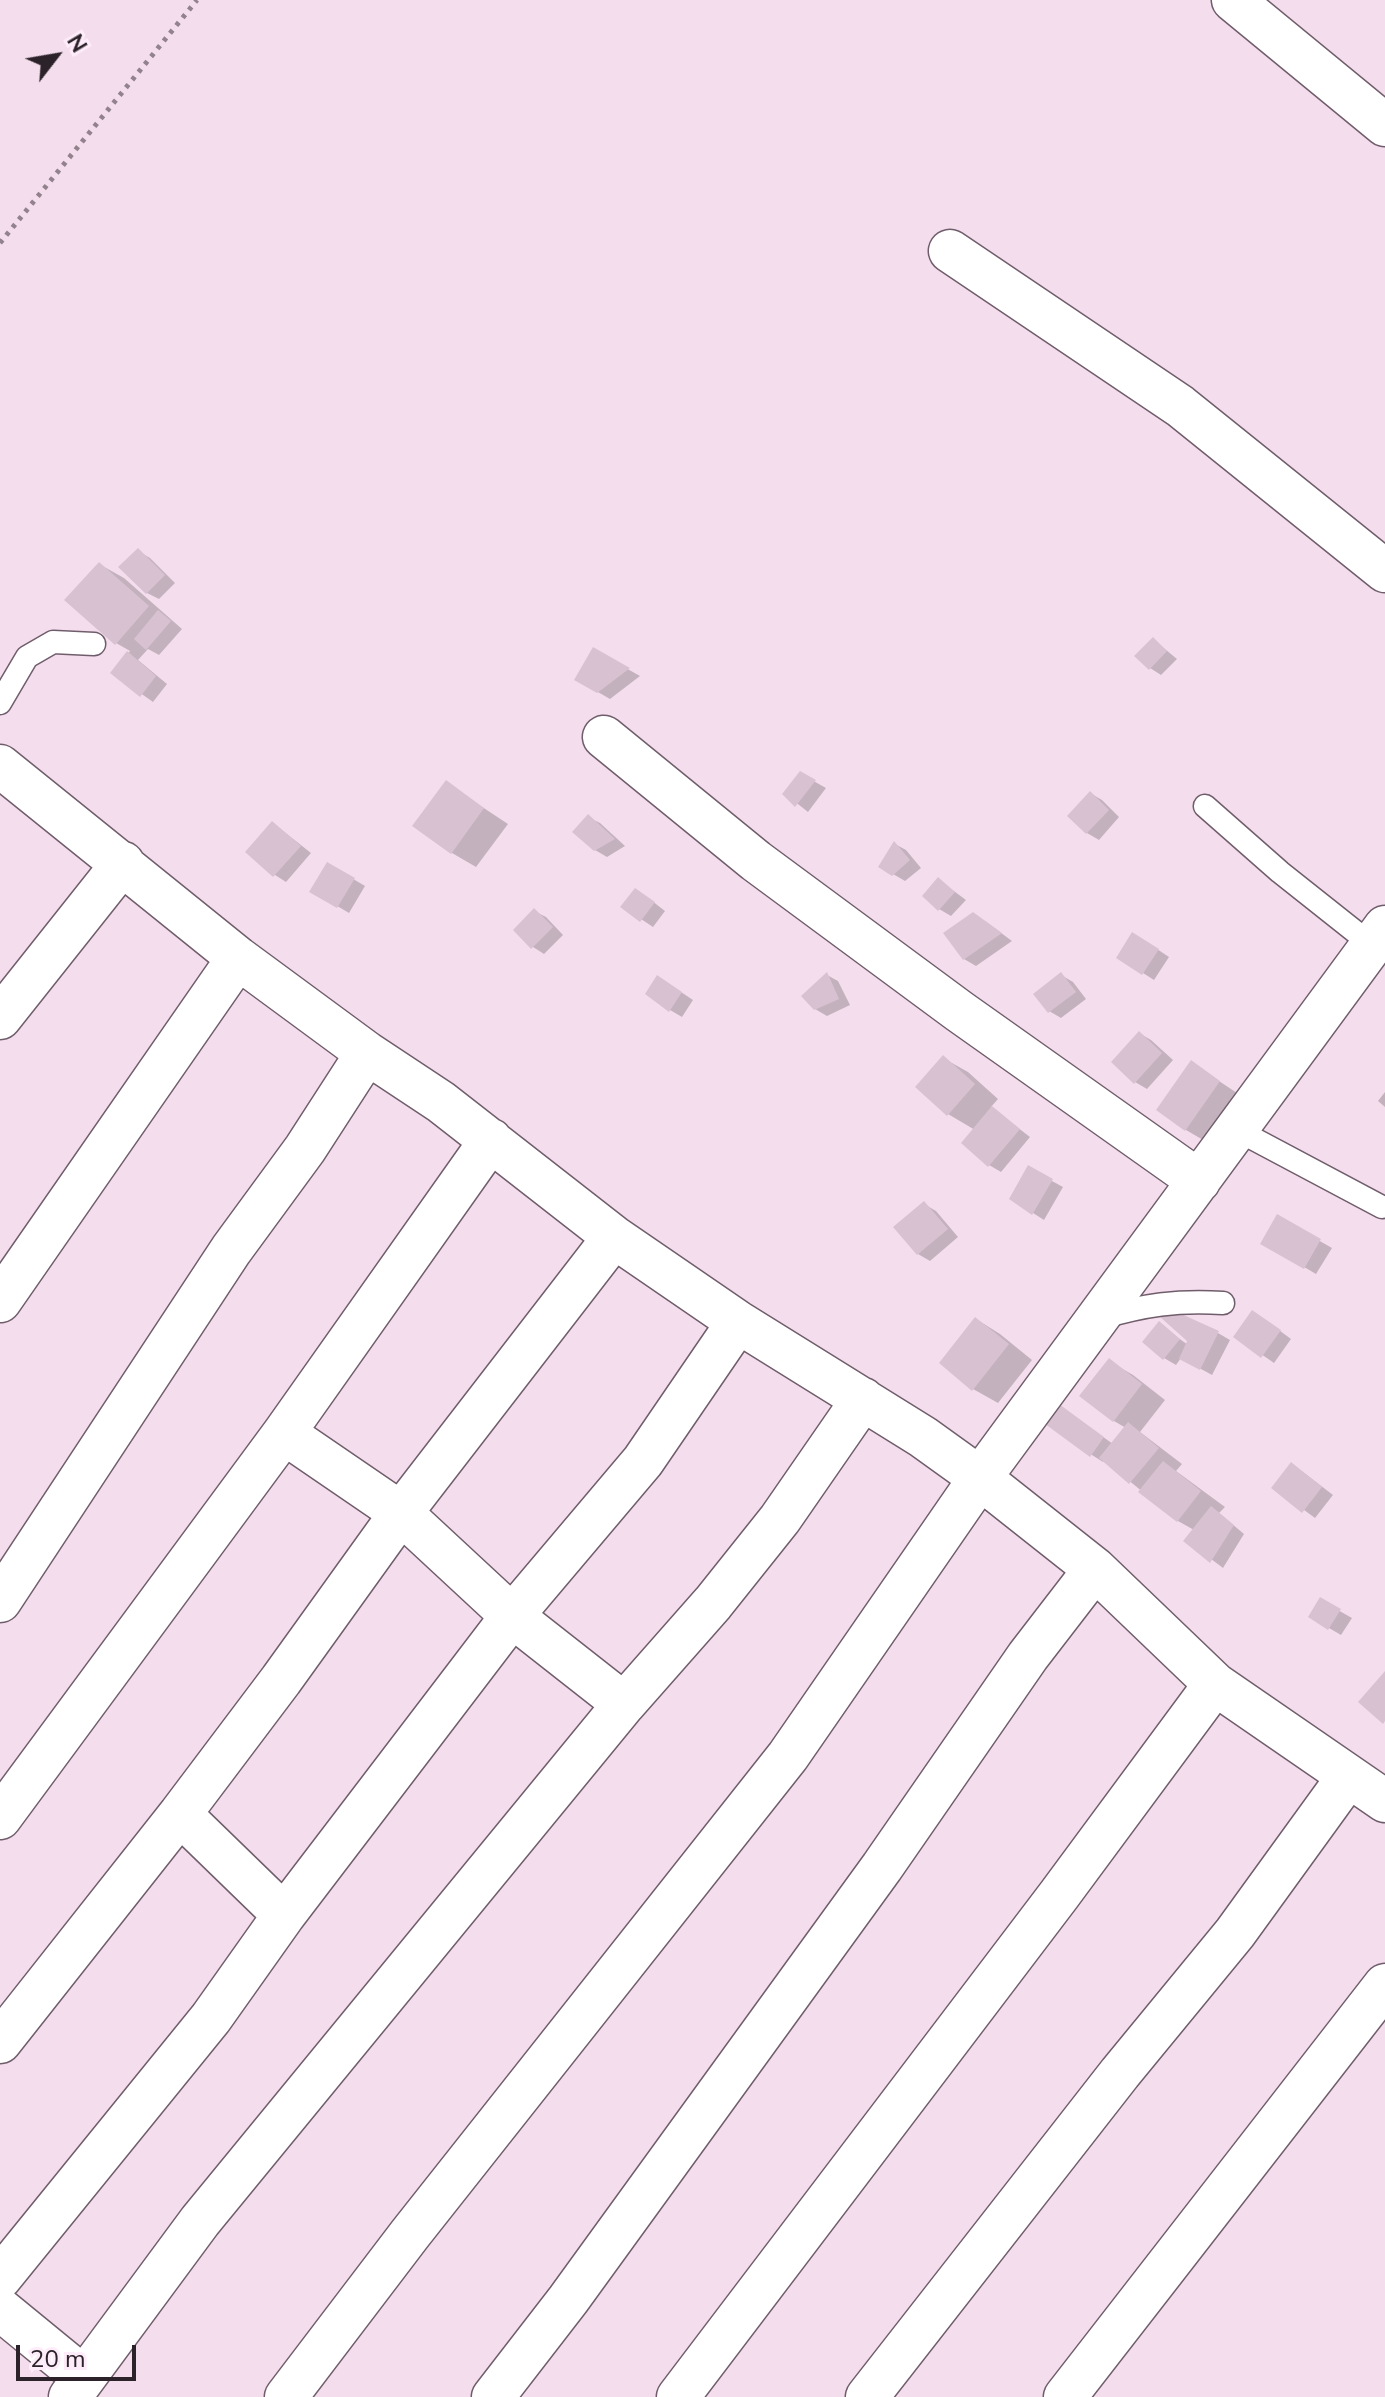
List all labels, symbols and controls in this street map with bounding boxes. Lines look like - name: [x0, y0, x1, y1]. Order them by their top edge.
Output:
- north arrow: [16, 16, 96, 96]
- text: N: [59, 29, 94, 58]
- scale bar: [20, 2329, 140, 2379]
- text: 20 m: [30, 2343, 86, 2375]

